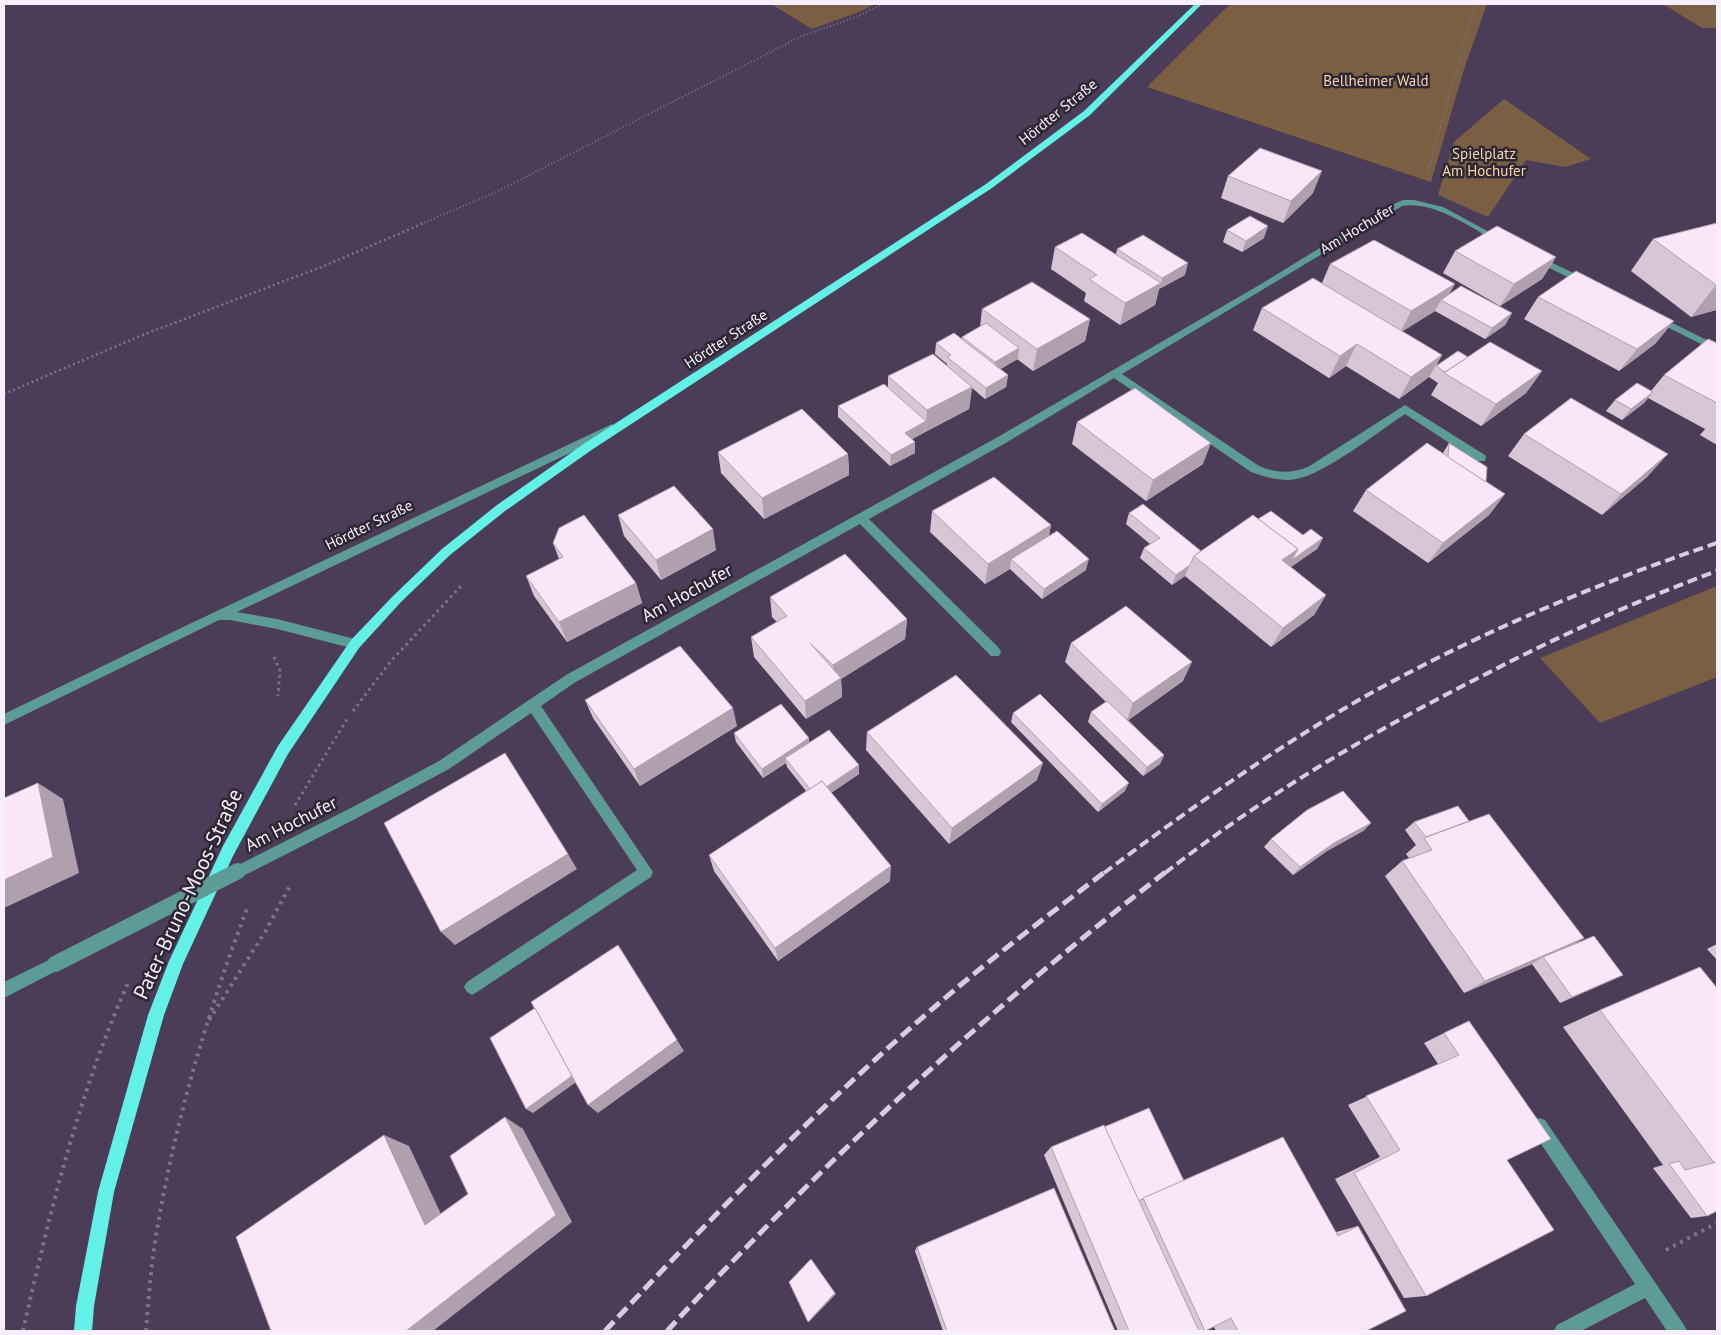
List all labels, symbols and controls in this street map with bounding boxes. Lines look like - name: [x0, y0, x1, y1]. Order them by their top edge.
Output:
- park label: Bellheimer Wald: [1323, 71, 1429, 90]
- street label: Hördter Straße: [1015, 74, 1101, 149]
- park label: Spielplatz Am Hochufer: [1442, 144, 1526, 180]
- street label: Am Hochufer: [1316, 199, 1397, 258]
- street label: Hördter Straße: [681, 305, 771, 372]
- street label: Hördter Straße: [322, 495, 416, 554]
- street label: Am Hochufer: [637, 558, 736, 627]
- street label: Pater-Bruno-Moos-Straße: [127, 784, 248, 1003]
- street label: Am Hochufer: [241, 791, 341, 857]

